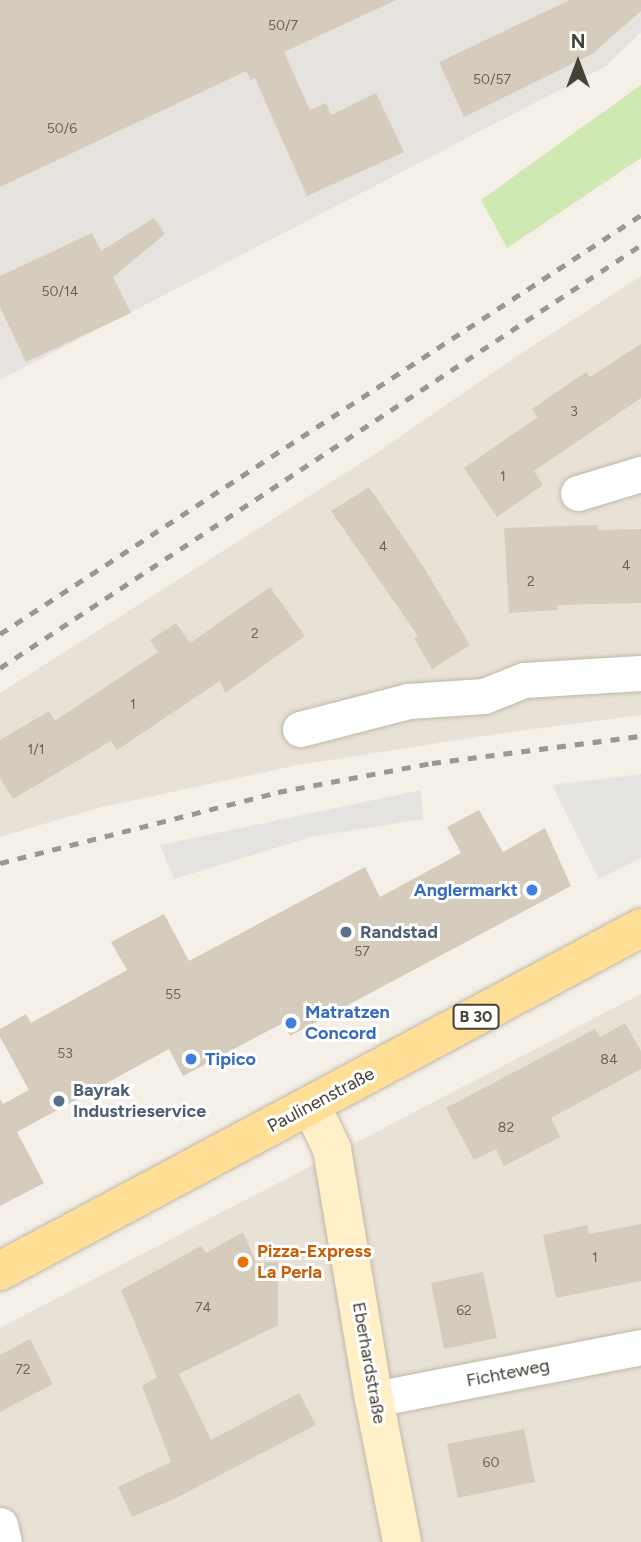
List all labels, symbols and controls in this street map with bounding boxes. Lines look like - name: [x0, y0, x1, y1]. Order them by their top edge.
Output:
- house number: 50/7: [268, 18, 298, 34]
- north arrow: [543, 28, 613, 98]
- text: N: [571, 30, 585, 53]
- house number: 50/57: [473, 72, 511, 88]
- house number: 50/6: [47, 121, 77, 137]
- house number: 50/14: [42, 284, 78, 300]
- house number: 3: [570, 404, 578, 420]
- house number: 1: [500, 469, 506, 485]
- house number: 4: [379, 539, 387, 555]
- house number: 4: [622, 558, 630, 574]
- house number: 2: [527, 574, 535, 590]
- house number: 2: [251, 626, 259, 642]
- house number: 1: [130, 697, 136, 713]
- house number: 1/1: [27, 742, 45, 758]
- place label: Anglermarkt: [414, 879, 518, 901]
- marker: Anglermarkt: [524, 882, 540, 898]
- place label: Randstad: [360, 921, 438, 943]
- marker: Randstad: [338, 924, 354, 940]
- house number: 57: [354, 944, 370, 960]
- house number: 55: [165, 987, 181, 1003]
- place label: Matratzen Concord: [305, 1002, 390, 1044]
- road number: B 30: [452, 1004, 500, 1030]
- marker: Matratzen Concord: [283, 1015, 299, 1031]
- house number: 53: [57, 1046, 73, 1062]
- place label: Tipico: [205, 1048, 256, 1070]
- marker: Tipico: [183, 1051, 199, 1067]
- house number: 84: [600, 1052, 618, 1068]
- street label: Paulinenstraße: [264, 1063, 378, 1137]
- place label: Bayrak Industrieservice: [73, 1080, 206, 1122]
- marker: Bayrak Industrieservice: [51, 1093, 67, 1109]
- house number: 82: [498, 1120, 514, 1136]
- place label: Pizza-Express La Perla: [257, 1241, 371, 1284]
- house number: 1: [592, 1250, 598, 1266]
- marker: Pizza-Express La Perla: [235, 1254, 251, 1270]
- house number: 74: [195, 1300, 211, 1316]
- street label: Eberhardstraße: [348, 1300, 390, 1426]
- house number: 62: [456, 1303, 472, 1319]
- street label: Fichteweg: [465, 1354, 551, 1392]
- house number: 72: [15, 1362, 31, 1378]
- house number: 60: [483, 1455, 499, 1471]

